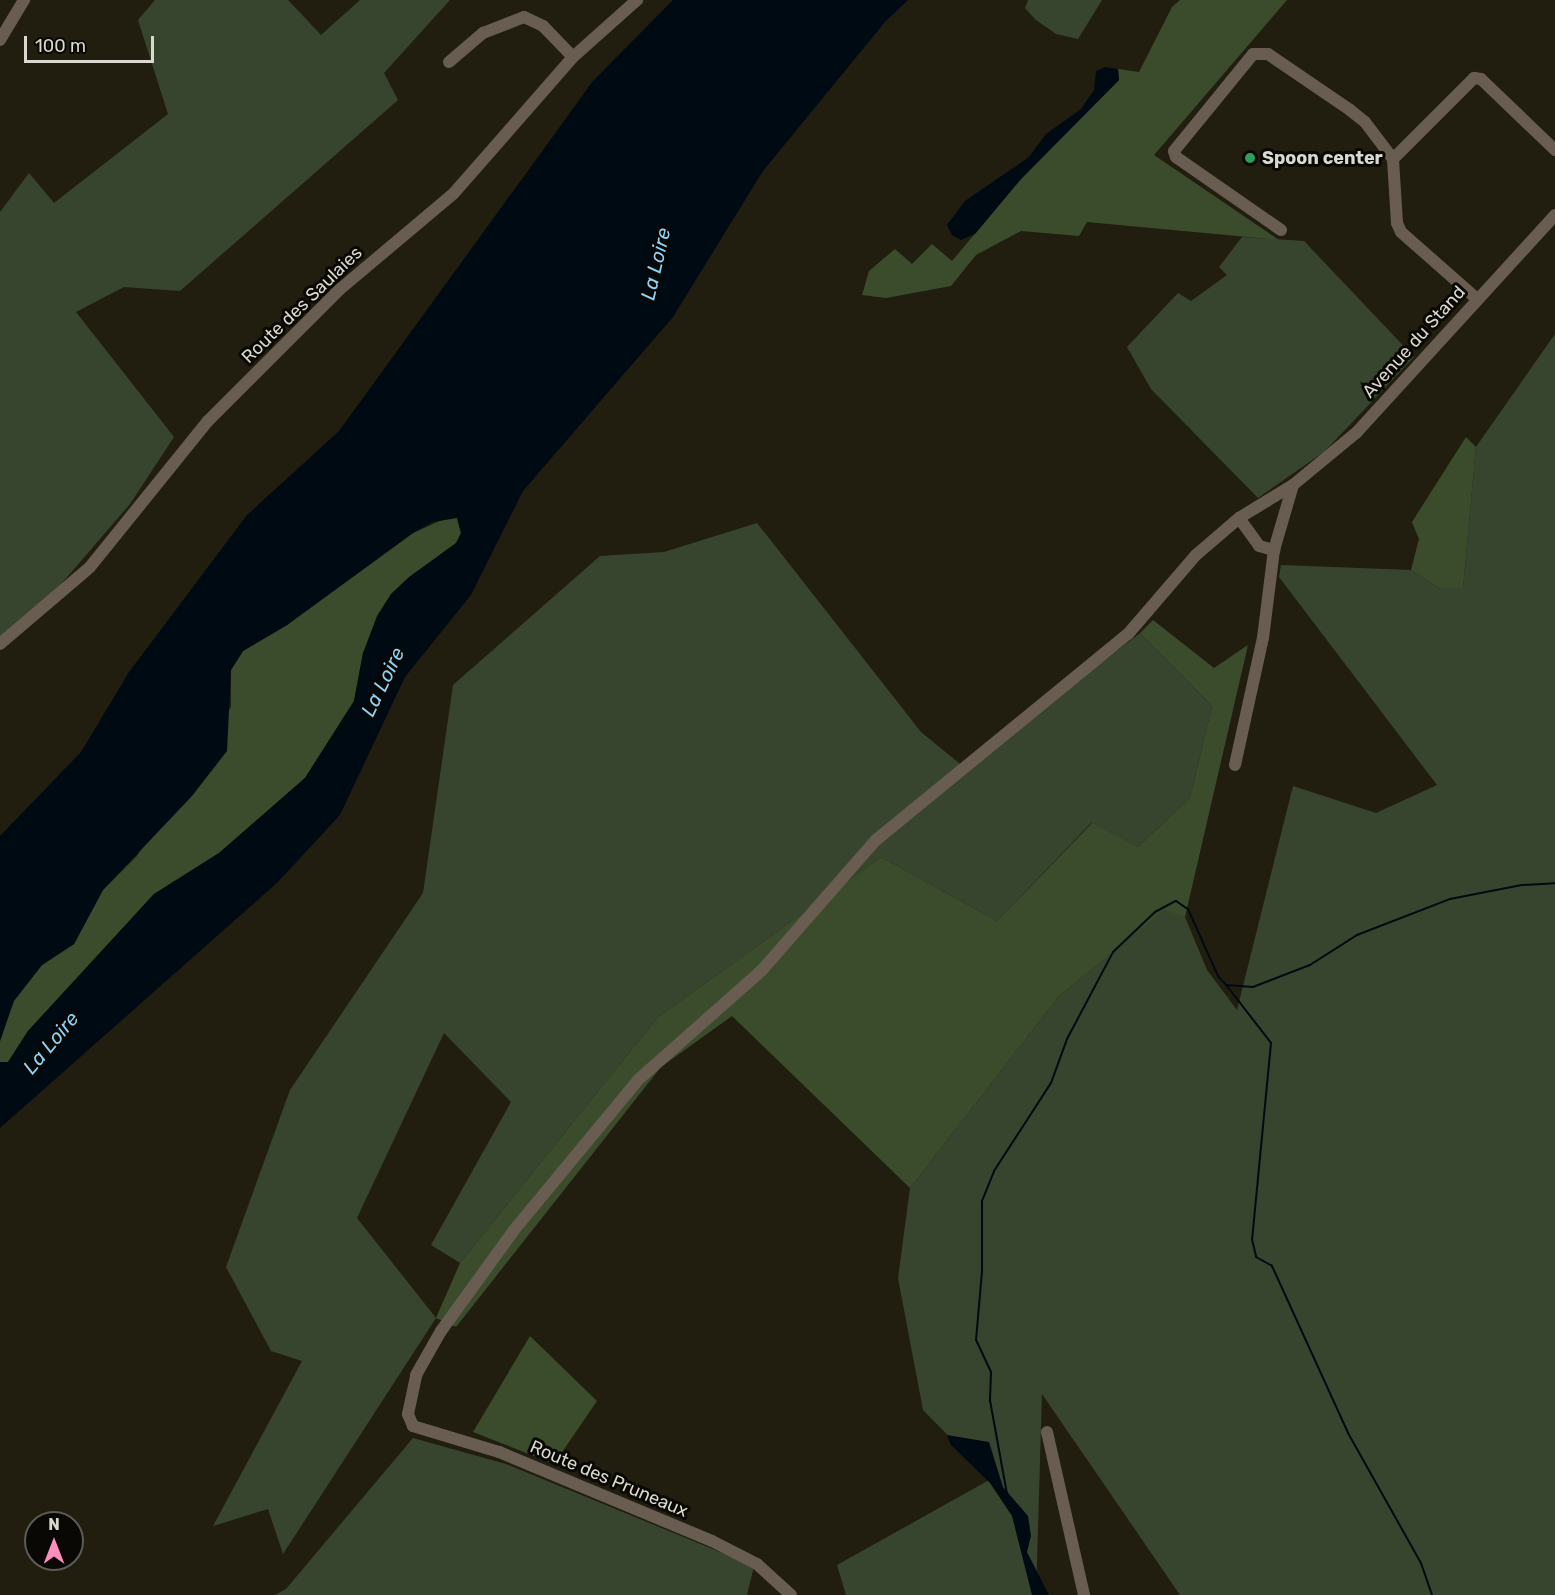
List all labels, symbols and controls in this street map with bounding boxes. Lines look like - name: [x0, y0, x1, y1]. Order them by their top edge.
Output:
- scale bar: [27, 24, 158, 62]
- text: 100 m: [35, 35, 86, 57]
- place label: Spoon center: [1262, 147, 1383, 169]
- marker: Spoon center: [1243, 151, 1257, 165]
- water label: La Loire: [636, 225, 676, 303]
- street label: Route des Saulaies: [237, 242, 367, 368]
- street label: Avenue du Stand: [1358, 282, 1470, 402]
- water label: La Loire: [356, 644, 410, 720]
- water label: La Loire: [18, 1007, 84, 1079]
- street label: Route des Pruneaux: [527, 1436, 691, 1522]
- north arrow: [24, 1511, 84, 1571]
- text: N: [48, 1515, 60, 1534]

